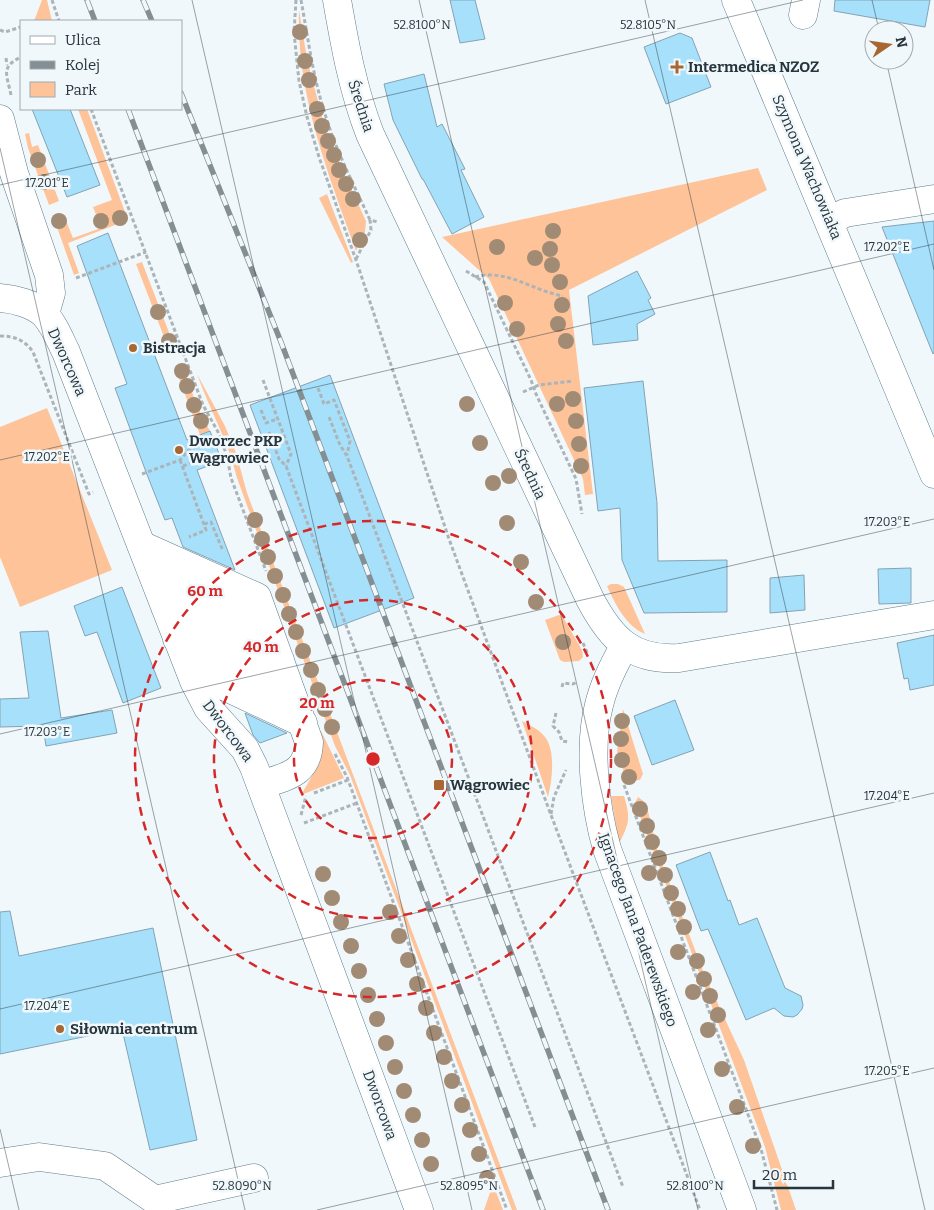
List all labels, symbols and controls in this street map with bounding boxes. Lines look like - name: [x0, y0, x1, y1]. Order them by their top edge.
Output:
- text: 52.8100°N: [393, 18, 451, 32]
- text: 52.8105°N: [620, 18, 677, 32]
- legend: [20, 20, 182, 110]
- north arrow: [864, 20, 914, 70]
- text: Ulica: [65, 31, 101, 49]
- text: N: [892, 35, 911, 50]
- text: Kolej: [65, 56, 100, 74]
- place label: Intermedica NZOZ: [688, 58, 819, 76]
- marker: Intermedica NZOZ: [670, 60, 684, 74]
- street label: Średnia: [344, 78, 378, 134]
- text: Park: [65, 81, 97, 99]
- street label: Szymona Wachowiaka: [768, 92, 846, 242]
- text: 17.201°E: [25, 176, 69, 190]
- text: 17.202°E: [864, 240, 910, 254]
- street label: Dworcowa: [44, 325, 90, 399]
- place label: Bistracja: [143, 339, 207, 357]
- marker: Bistracja: [127, 342, 139, 354]
- place label: Dworzec PKP Wągrowiec: [189, 432, 282, 467]
- marker: Dworzec PKP Wągrowiec: [173, 444, 185, 456]
- street label: Średnia: [510, 446, 550, 502]
- text: 17.202°E: [24, 450, 70, 464]
- text: 17.203°E: [864, 515, 910, 529]
- text: 60 m: [187, 582, 223, 600]
- text: 40 m: [243, 638, 280, 656]
- text: 20 m: [300, 694, 335, 712]
- street label: Dworcowa: [199, 697, 257, 765]
- text: 17.203°E: [24, 725, 70, 739]
- centre of rings: [364, 750, 382, 768]
- place label: Wągrowiec: [450, 776, 530, 794]
- marker: Wągrowiec: [432, 778, 446, 792]
- text: 17.204°E: [864, 789, 910, 803]
- street label: Ignacego Jana Paderewskiego: [595, 831, 681, 1029]
- text: 17.204°E: [24, 999, 70, 1013]
- place label: Siłownia centrum: [70, 1020, 198, 1038]
- marker: Siłownia centrum: [54, 1023, 66, 1035]
- text: 17.205°E: [864, 1064, 910, 1078]
- street label: Dworcowa: [359, 1068, 401, 1142]
- scale bar: [754, 1158, 833, 1190]
- text: 20 m: [762, 1166, 798, 1184]
- text: 52.8090°N: [212, 1179, 272, 1193]
- text: 52.8095°N: [440, 1179, 499, 1193]
- text: 52.8100°N: [666, 1179, 724, 1193]

